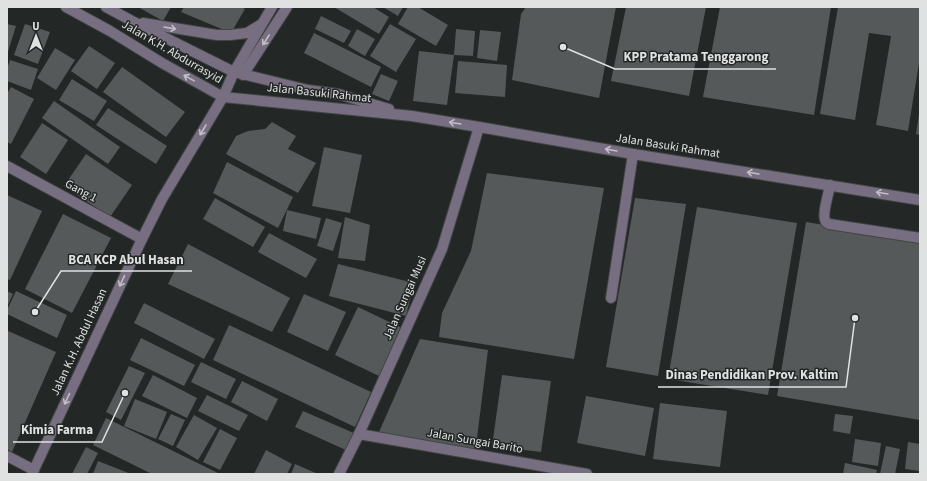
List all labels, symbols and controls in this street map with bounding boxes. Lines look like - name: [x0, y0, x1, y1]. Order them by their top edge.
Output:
- north arrow: [16, 16, 56, 56]
- street label: Jalan K.H. Abdurrasyid: [119, 16, 225, 88]
- text: U: [32, 19, 40, 34]
- one-way arrow: [163, 24, 176, 32]
- one-way arrow: [262, 34, 270, 45]
- callout: KPP Pratama Tenggarong: [615, 44, 776, 69]
- text: KPP Pratama Tenggarong: [624, 48, 769, 66]
- one-way arrow: [183, 73, 195, 81]
- street label: Jalan Basuki Rahmat: [266, 79, 372, 107]
- one-way arrow: [449, 119, 462, 127]
- one-way arrow: [199, 124, 207, 136]
- street label: Jalan Basuki Rahmat: [615, 129, 721, 163]
- one-way arrow: [605, 146, 618, 154]
- one-way arrow: [747, 169, 760, 177]
- street label: Gang 1: [62, 175, 100, 207]
- one-way arrow: [875, 189, 888, 197]
- callout: BCA KCP Abul Hasan: [61, 246, 192, 271]
- text: BCA KCP Abul Hasan: [68, 251, 184, 269]
- street label: Jalan Sungai Musi: [379, 253, 431, 343]
- one-way arrow: [118, 275, 125, 287]
- street label: Jalan K.H. Abdul Hasan: [47, 286, 111, 398]
- callout: Dinas Pendidikan Prov. Kaltim: [658, 362, 846, 387]
- text: Dinas Pendidikan Prov. Kaltim: [666, 366, 838, 384]
- one-way arrow: [63, 393, 70, 405]
- callout: Kimia Farma: [13, 417, 102, 442]
- text: Kimia Farma: [21, 421, 93, 439]
- street label: Jalan Sungai Barito: [426, 424, 524, 458]

